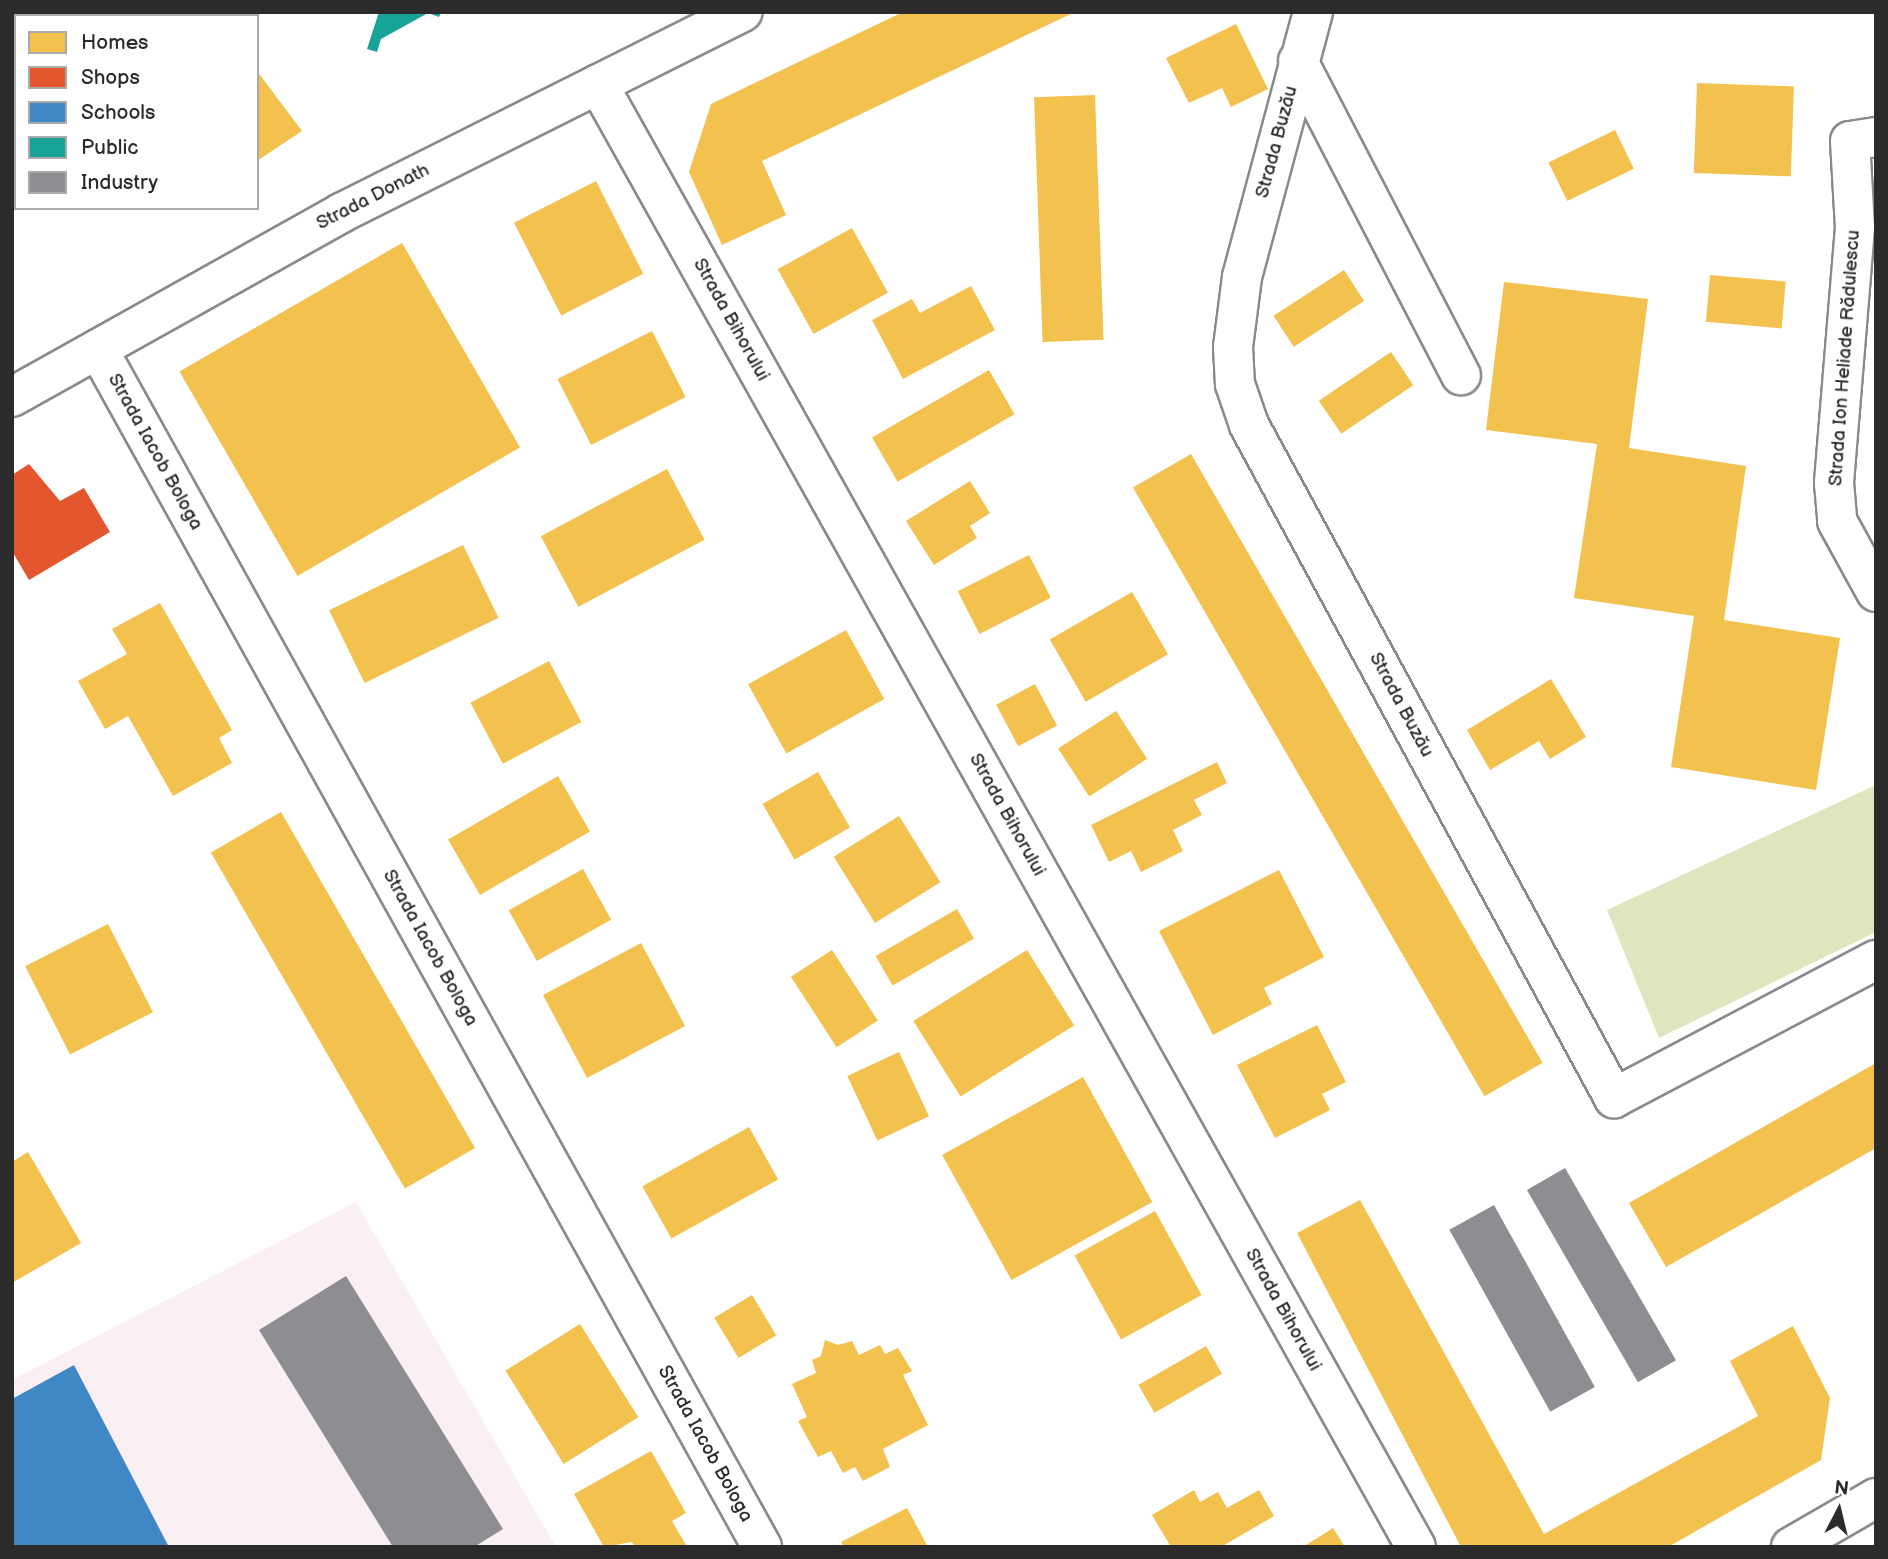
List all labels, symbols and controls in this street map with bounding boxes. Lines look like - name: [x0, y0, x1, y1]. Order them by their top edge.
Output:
- legend: [14, 14, 259, 210]
- text: Homes: [81, 30, 149, 55]
- text: Shops: [81, 65, 140, 90]
- street label: Strada Buzău: [1251, 83, 1303, 201]
- text: Schools: [81, 100, 155, 125]
- text: Public: [81, 135, 139, 160]
- street label: Strada Donath: [313, 159, 433, 235]
- text: Industry: [81, 170, 158, 195]
- street label: Strada Ion Heliade Rădulescu: [1825, 229, 1865, 487]
- street label: Strada Bihorului: [688, 255, 774, 385]
- street label: Strada Iacob Bologa: [103, 370, 207, 534]
- street label: Strada Buzău: [1364, 649, 1438, 761]
- street label: Strada Bihorului: [964, 750, 1050, 880]
- street label: Strada Iacob Bologa: [378, 866, 482, 1030]
- street label: Strada Bihorului: [1240, 1245, 1326, 1375]
- street label: Strada Iacob Bologa: [653, 1362, 757, 1526]
- north arrow: [1804, 1475, 1874, 1545]
- text: N: [1833, 1476, 1850, 1501]

